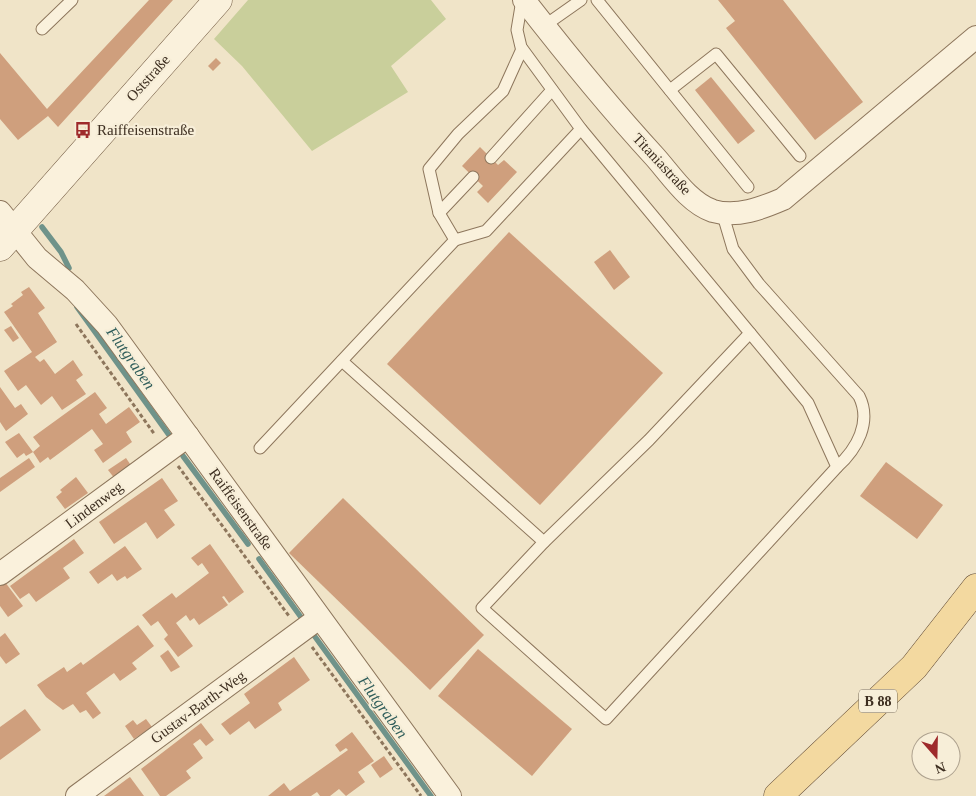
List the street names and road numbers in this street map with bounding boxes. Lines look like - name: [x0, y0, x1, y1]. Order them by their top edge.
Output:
- street label: Oststraße: [123, 51, 173, 104]
- street label: Titaniastraße: [630, 130, 695, 198]
- street label: Raiffeisenstraße: [206, 465, 276, 553]
- street label: Lindenweg: [62, 478, 126, 532]
- street label: Gustav-Barth-Weg: [148, 667, 249, 747]
- road number: B 88: [859, 689, 897, 712]

